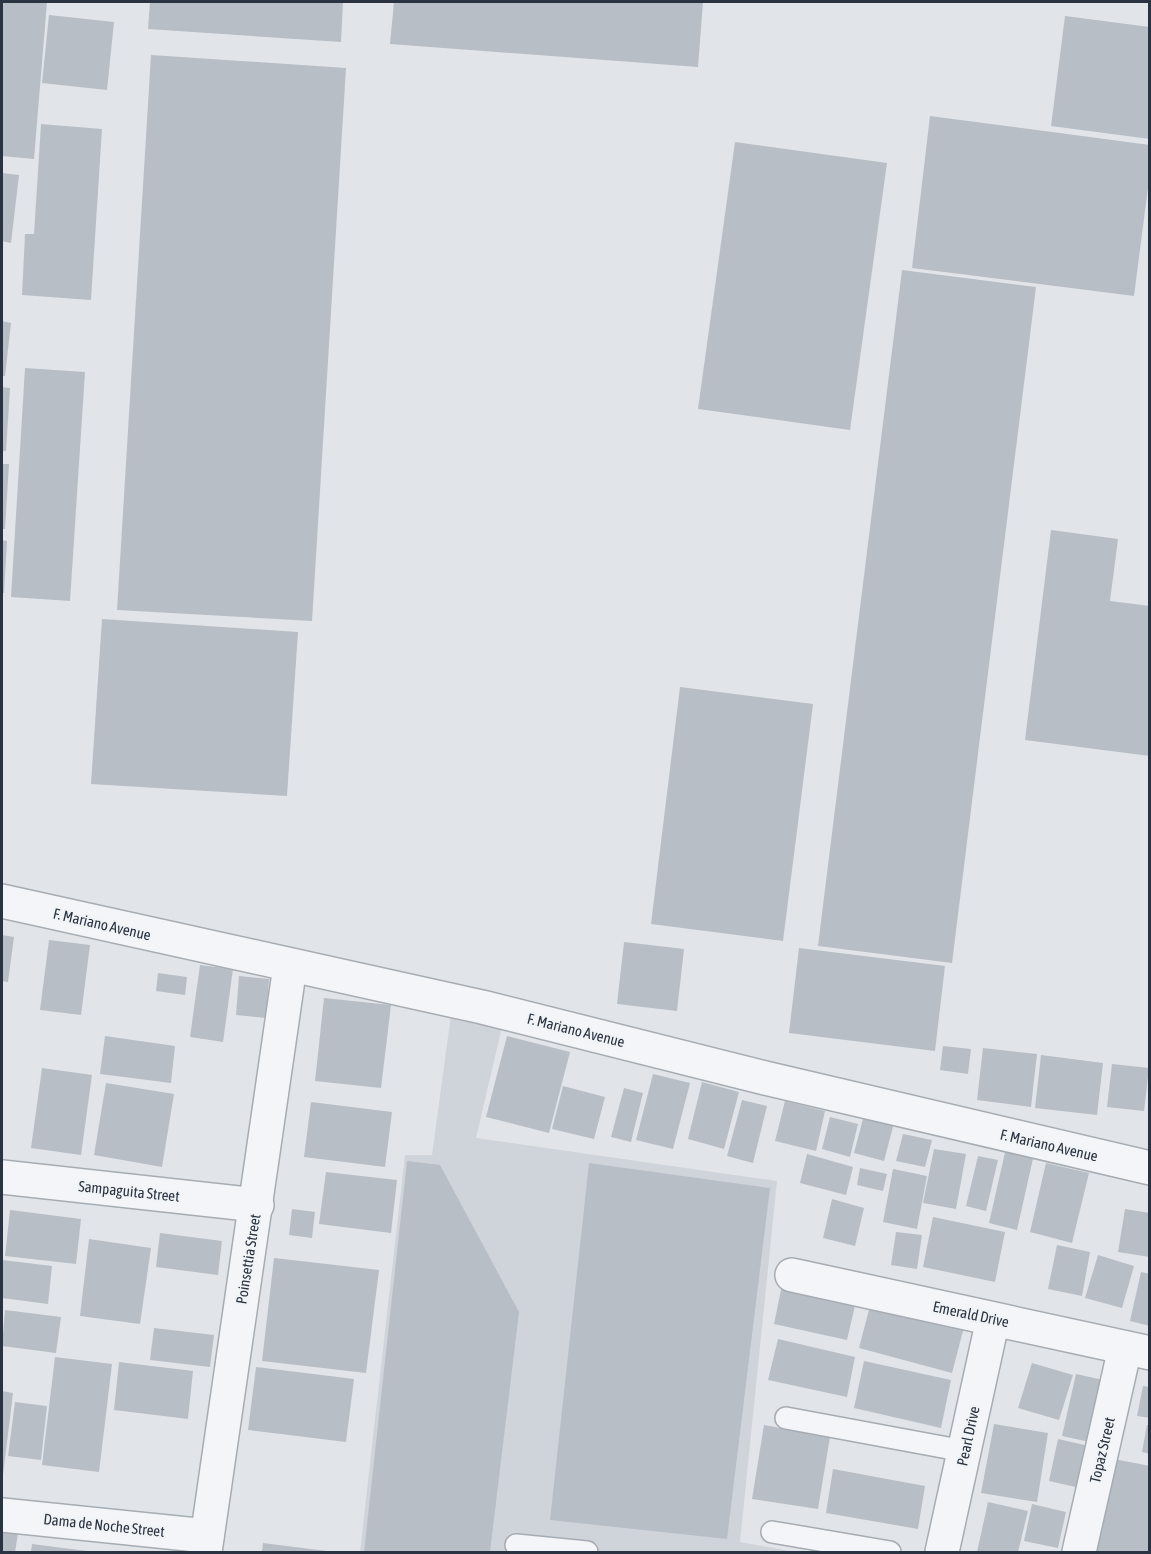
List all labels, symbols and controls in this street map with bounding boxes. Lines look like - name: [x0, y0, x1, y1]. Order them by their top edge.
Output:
- street label: F. Mariano Avenue: [51, 904, 153, 944]
- street label: F. Mariano Avenue: [526, 1010, 627, 1050]
- street label: F. Mariano Avenue: [998, 1125, 1100, 1165]
- street label: Sampaguita Street: [78, 1177, 180, 1205]
- street label: Poinsettia Street: [232, 1213, 264, 1305]
- street label: Emerald Drive: [931, 1298, 1011, 1330]
- street label: Pearl Drive: [953, 1404, 983, 1467]
- street label: Topaz Street: [1086, 1415, 1118, 1485]
- street label: Dama de Noche Street: [43, 1510, 165, 1540]

